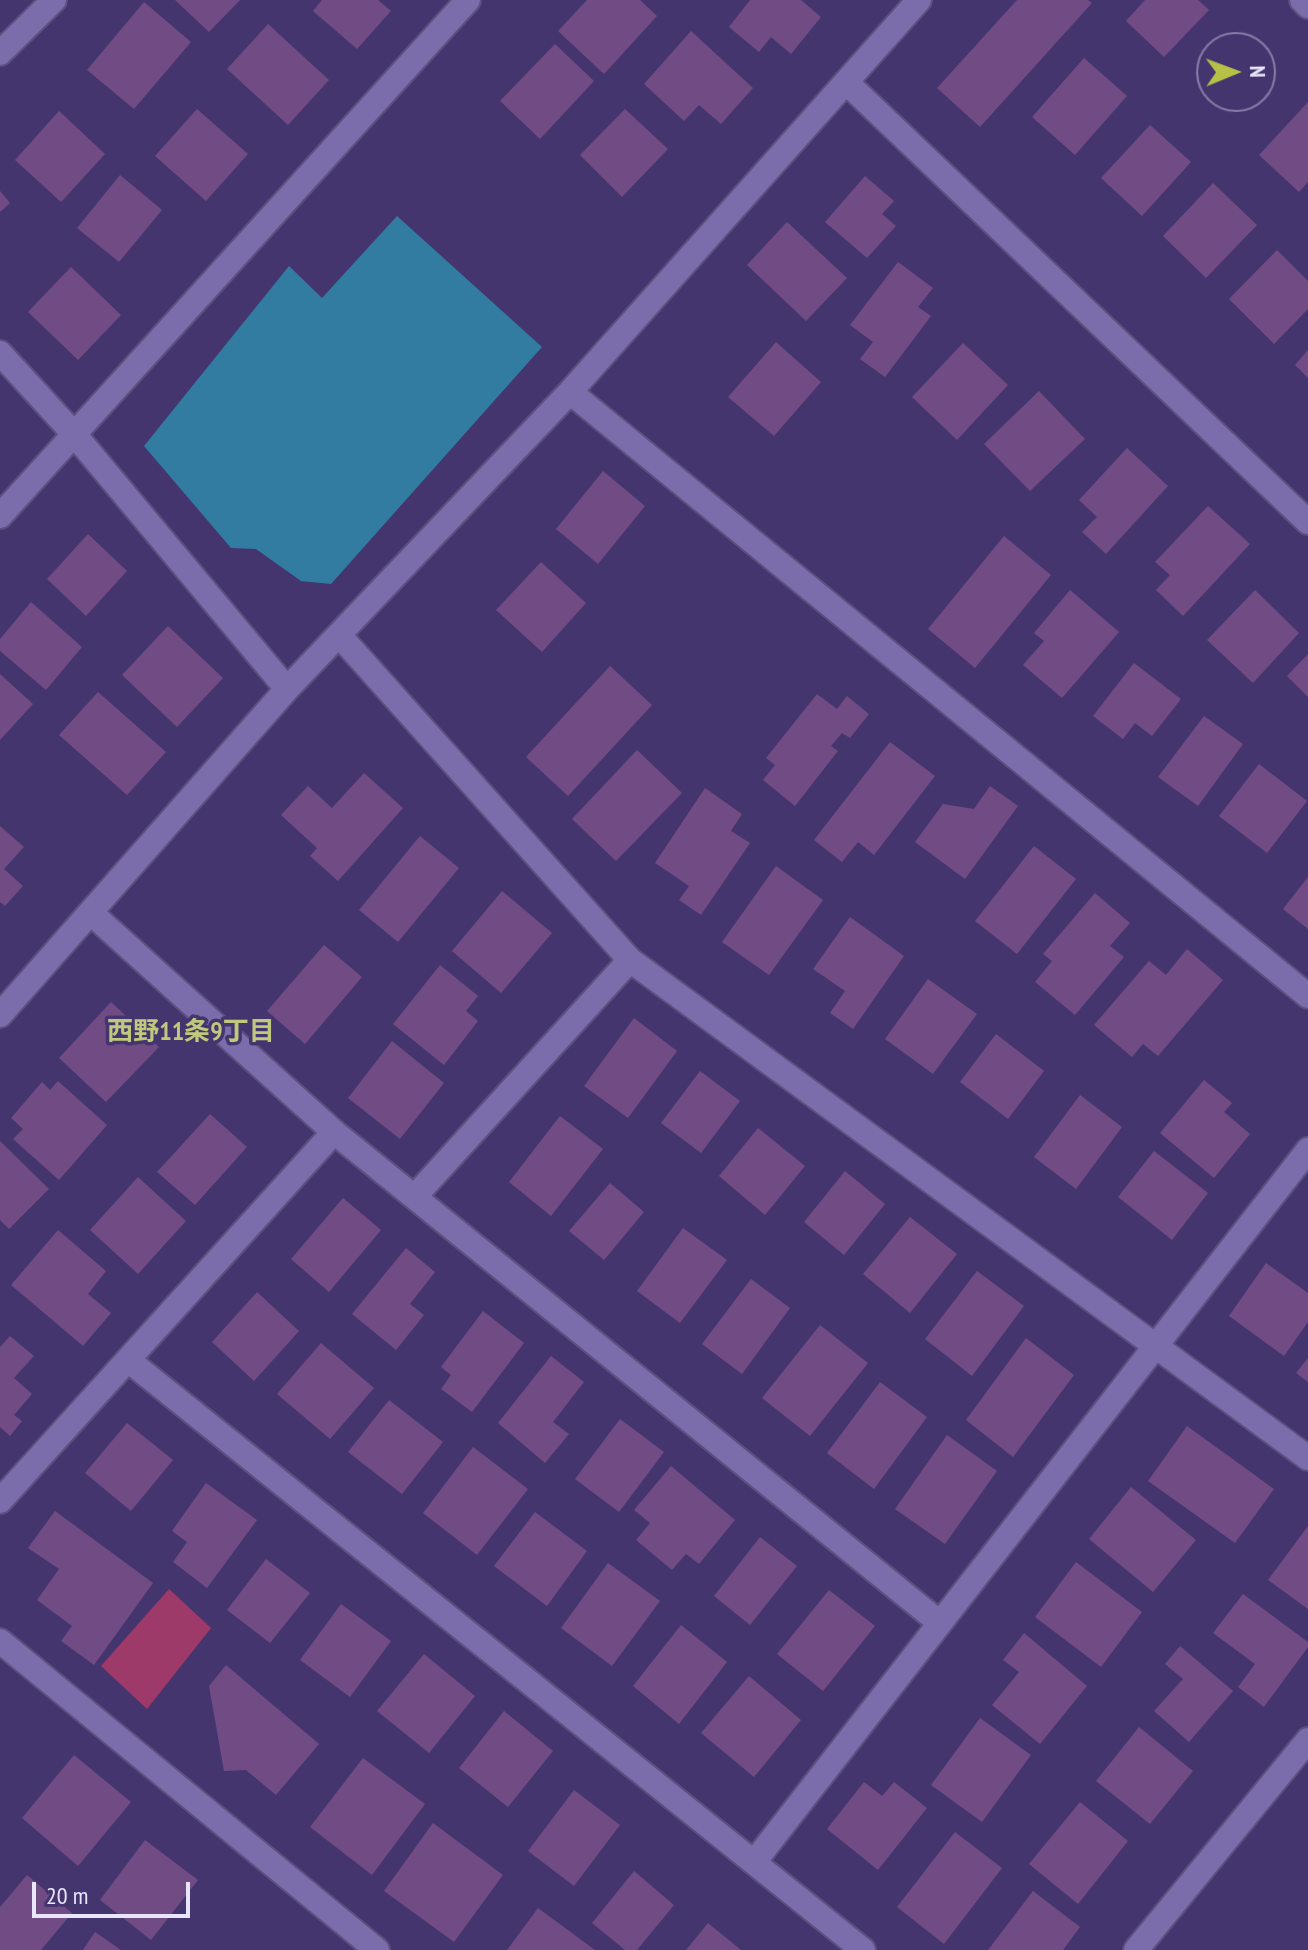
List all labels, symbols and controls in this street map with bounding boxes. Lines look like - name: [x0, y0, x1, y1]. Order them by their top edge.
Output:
- north arrow: [1196, 32, 1276, 112]
- text: N: [1244, 65, 1272, 78]
- district label: 西野11条9丁目: [107, 1017, 275, 1049]
- scale bar: [36, 1866, 194, 1916]
- text: 20 m: [46, 1880, 88, 1911]

